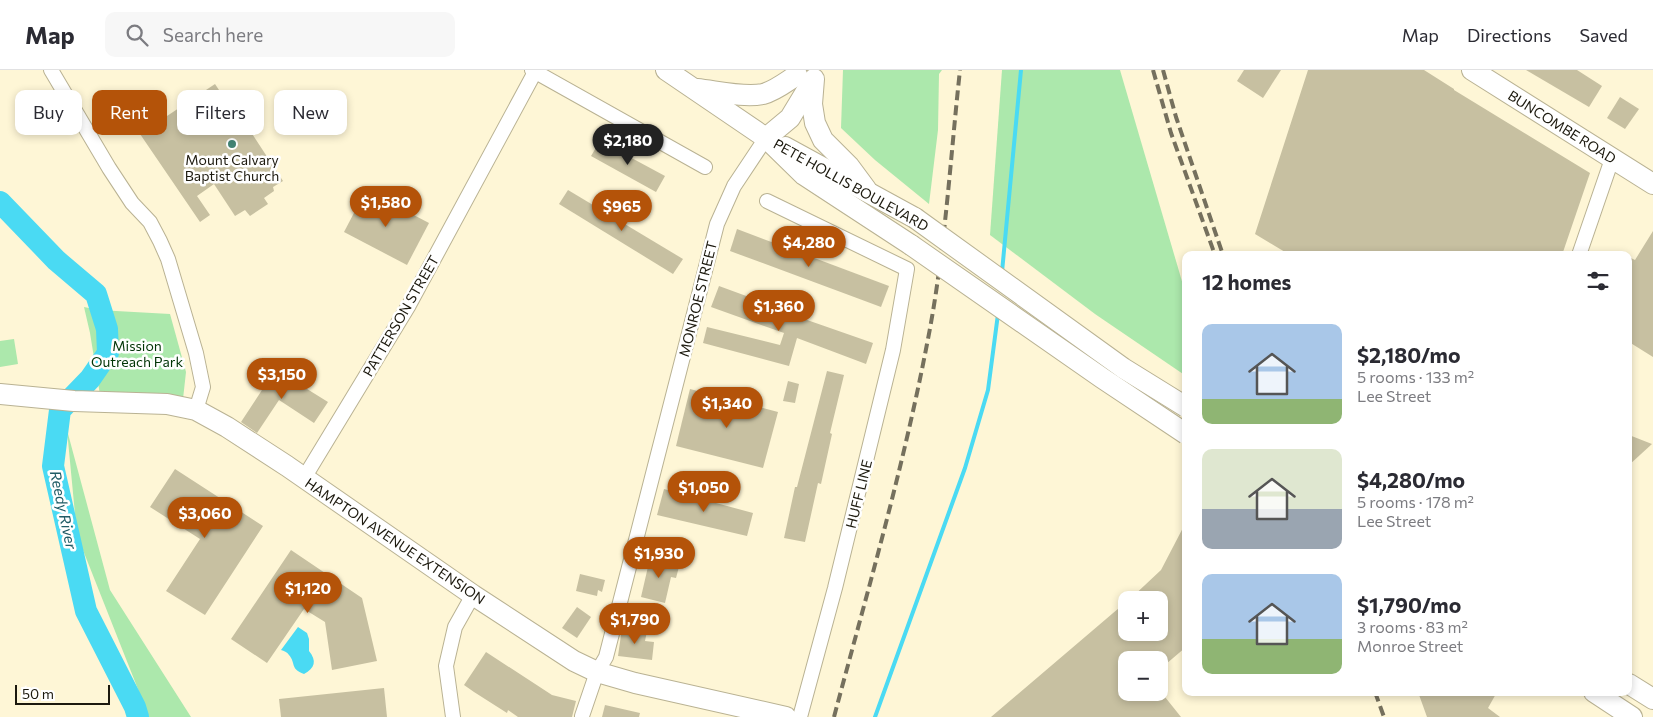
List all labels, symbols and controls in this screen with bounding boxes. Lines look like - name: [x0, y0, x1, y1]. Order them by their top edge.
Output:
- search box: [105, 12, 455, 57]
- text: Map: [25, 20, 75, 49]
- icon: search: [123, 21, 151, 49]
- text: Search here: [163, 23, 263, 46]
- text: Map: [1402, 24, 1439, 46]
- text: Directions: [1467, 24, 1551, 46]
- text: Saved: [1579, 24, 1628, 46]
- street label: BUNCOMBE ROAD: [1505, 86, 1619, 167]
- chip: Buy: [15, 90, 82, 135]
- chip: Rent: [92, 90, 167, 135]
- chip: Filters: [177, 90, 264, 135]
- chip: New: [274, 90, 347, 135]
- pin: $2,180: [587, 124, 669, 166]
- text: $2,180: [604, 130, 652, 149]
- street label: PETE HOLLIS BOULEVARD: [771, 135, 932, 234]
- marker: Mount Calvary Baptist Church: [226, 138, 238, 150]
- place label: Mount Calvary Baptist Church: [185, 151, 279, 184]
- pin: $1,580: [345, 186, 427, 228]
- pin: $965: [592, 190, 652, 232]
- text: $1,580: [361, 192, 411, 211]
- text: $965: [603, 196, 641, 215]
- pin: $4,280: [768, 226, 850, 268]
- text: $4,280: [783, 232, 835, 251]
- street label: MONROE STREET: [675, 239, 720, 359]
- street label: PATTERSON STREET: [359, 252, 442, 379]
- icon: filters: [1584, 267, 1612, 295]
- text: 12 homes: [1202, 269, 1291, 294]
- pin: $1,360: [738, 290, 820, 332]
- text: $1,360: [754, 296, 804, 315]
- park label: Mission Outreach Park: [91, 337, 183, 370]
- text: $2,180/mo: [1357, 342, 1460, 367]
- icon: home: [1242, 344, 1302, 404]
- pin: $3,150: [241, 358, 323, 400]
- text: $3,150: [258, 364, 306, 383]
- text: 5 rooms · 133 m²: [1357, 367, 1474, 386]
- pin: $1,340: [686, 386, 768, 429]
- text: Lee Street: [1357, 386, 1431, 405]
- text: $1,340: [702, 393, 752, 412]
- street label: HUFF LINE: [842, 458, 875, 530]
- text: $4,280/mo: [1357, 467, 1465, 492]
- water label: Reedy River: [47, 469, 81, 552]
- icon: home: [1242, 469, 1302, 529]
- pin: $1,050: [663, 470, 745, 513]
- street label: HAMPTON AVENUE EXTENSION: [302, 474, 489, 607]
- text: $1,050: [679, 477, 729, 496]
- text: 5 rooms · 178 m²: [1357, 492, 1474, 511]
- pin: $3,060: [164, 496, 246, 539]
- text: $3,060: [178, 503, 232, 522]
- text: Lee Street: [1357, 511, 1431, 530]
- pin: $1,930: [618, 536, 700, 579]
- text: $1,930: [634, 543, 684, 562]
- pin: $1,120: [267, 572, 349, 614]
- text: $1,120: [285, 578, 331, 597]
- map controls: [1118, 591, 1168, 701]
- button: +: [1118, 591, 1168, 641]
- text: $1,790/mo: [1357, 592, 1461, 617]
- icon: home: [1242, 594, 1302, 654]
- pin: $1,790: [594, 602, 676, 645]
- text: $1,790: [610, 609, 660, 628]
- text: 3 rooms · 83 m²: [1357, 617, 1468, 636]
- text: Monroe Street: [1357, 636, 1463, 655]
- button: −: [1118, 651, 1168, 701]
- scale bar: [15, 682, 110, 705]
- text: 50 m: [22, 685, 54, 702]

